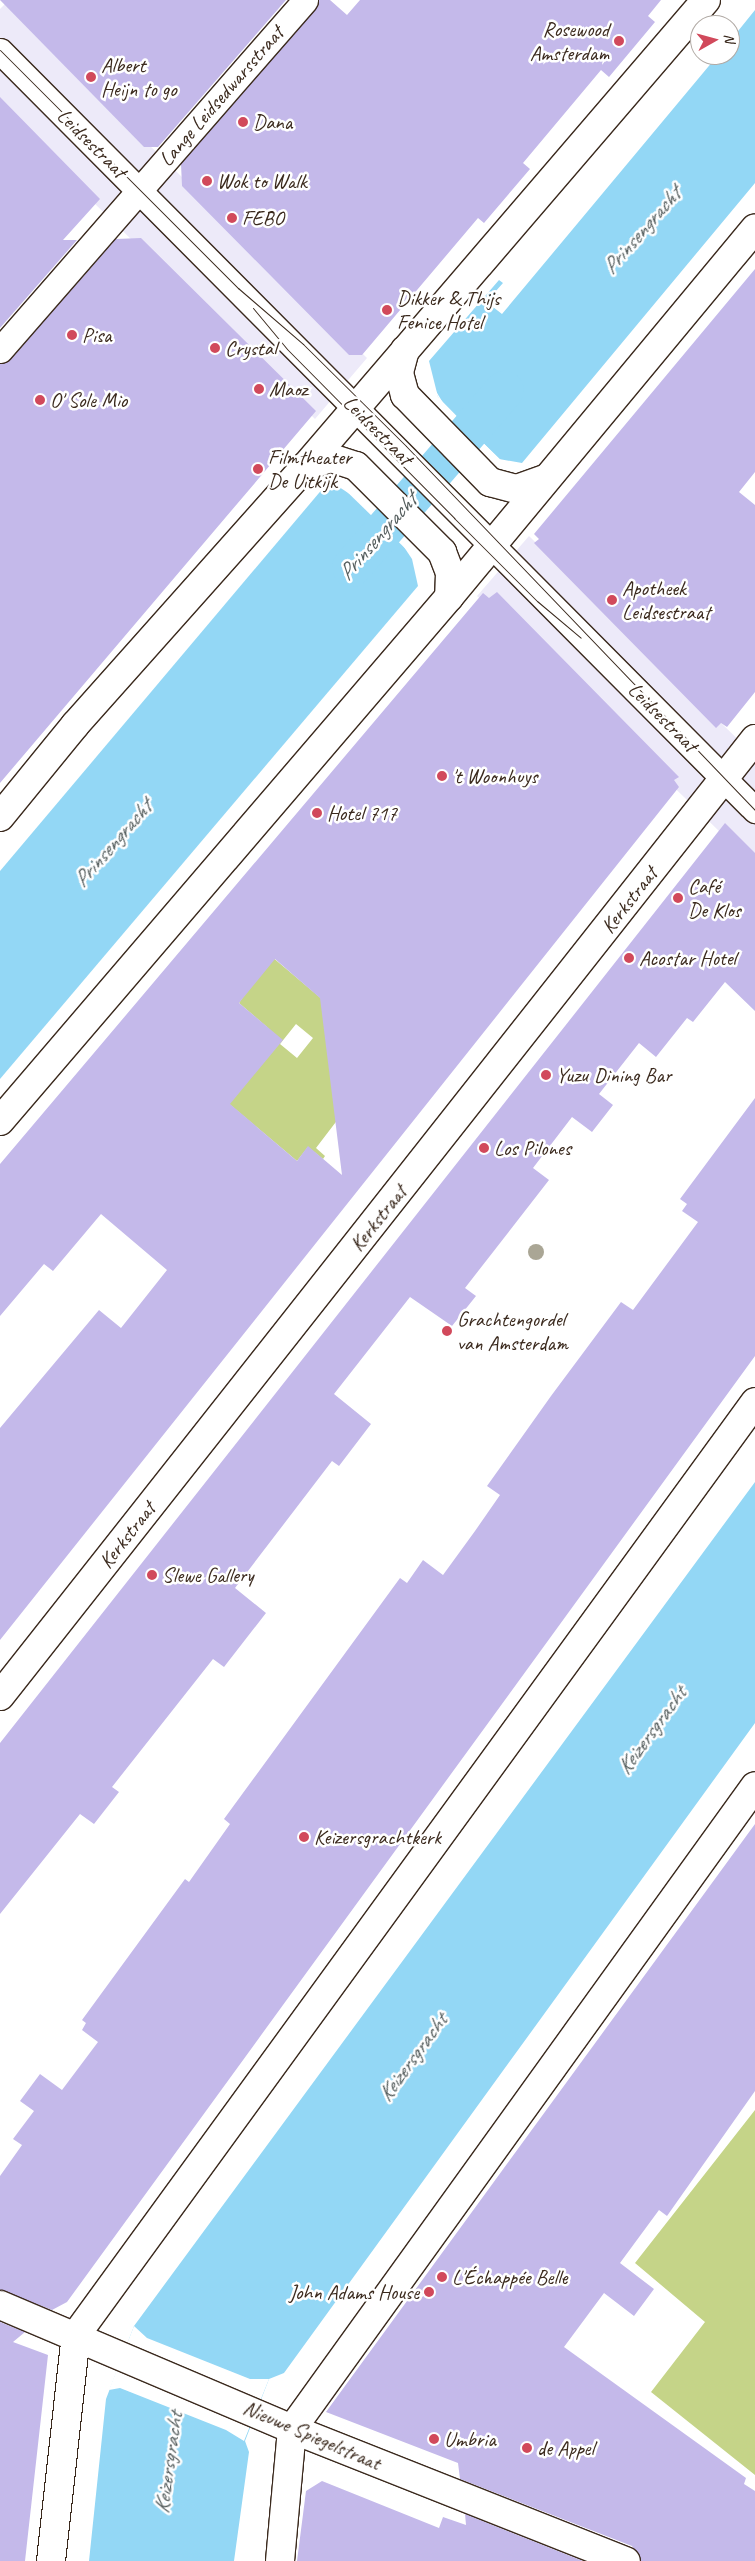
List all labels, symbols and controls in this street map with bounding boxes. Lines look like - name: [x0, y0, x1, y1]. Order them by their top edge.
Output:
- north arrow: [690, 15, 740, 65]
- place label: Rosewood Amsterdam: [530, 16, 609, 66]
- street label: Lange Leidsedwarsstraat: [153, 21, 289, 171]
- text: N: [720, 33, 738, 44]
- marker: Rosewood Amsterdam: [613, 35, 625, 47]
- place label: Albert Heijn to go: [101, 52, 177, 102]
- marker: Albert Heijn to go: [85, 71, 97, 83]
- street label: Leidsestraat: [52, 103, 132, 183]
- place label: Dana: [253, 109, 292, 135]
- marker: Dana: [237, 116, 249, 128]
- place label: Wok to Walk: [217, 168, 307, 194]
- marker: Wok to Walk: [201, 175, 213, 187]
- water label: Prinsengracht: [597, 182, 687, 280]
- place label: FEBO: [242, 205, 284, 231]
- marker: FEBO: [226, 212, 238, 224]
- place label: Dikker & Thijs Fenice Hotel: [397, 285, 500, 335]
- marker: Dikker & Thijs Fenice Hotel: [381, 304, 393, 316]
- place label: Pisa: [82, 322, 111, 348]
- marker: Pisa: [66, 329, 78, 341]
- place label: Crystal: [225, 335, 276, 361]
- marker: Crystal: [209, 342, 221, 354]
- place label: Maoz: [269, 376, 307, 402]
- marker: Maoz: [253, 383, 265, 395]
- place label: O' Sole Mio: [50, 387, 127, 413]
- street label: Leidsestraat: [338, 390, 418, 470]
- marker: O' Sole Mio: [34, 394, 46, 406]
- place label: Filmtheater De Uitkijk: [268, 444, 352, 494]
- marker: Filmtheater De Uitkijk: [252, 463, 264, 475]
- water label: Prinsengracht: [333, 488, 423, 586]
- place label: Apotheek Leidsestraat: [622, 575, 710, 625]
- marker: Apotheek Leidsestraat: [606, 594, 618, 606]
- street label: Leidsestraat: [623, 677, 703, 757]
- place label: 't Woonhuys: [452, 763, 538, 789]
- marker: 't Woonhuys: [436, 770, 448, 782]
- water label: Prinsengracht: [68, 795, 158, 893]
- place label: Hotel 717: [327, 800, 397, 826]
- marker: Hotel 717: [311, 807, 323, 819]
- street label: Kerkstraat: [595, 862, 663, 938]
- place label: Café De Klos: [688, 873, 741, 923]
- marker: Café De Klos: [672, 892, 684, 904]
- place label: Acostar Hotel: [639, 945, 736, 971]
- marker: Acostar Hotel: [623, 952, 635, 964]
- place label: Yuzu Dining Bar: [556, 1062, 673, 1088]
- marker: Yuzu Dining Bar: [540, 1069, 552, 1081]
- place label: Los Pilones: [494, 1135, 571, 1161]
- marker: Los Pilones: [478, 1142, 490, 1154]
- street label: Kerkstraat: [344, 1180, 412, 1256]
- place label: Grachtengordel van Amsterdam: [457, 1306, 567, 1356]
- marker: Grachtengordel van Amsterdam: [441, 1325, 453, 1337]
- street label: Kerkstraat: [93, 1497, 161, 1573]
- place label: Slewe Gallery: [162, 1562, 254, 1588]
- marker: Slewe Gallery: [146, 1569, 158, 1581]
- water label: Keizersgracht: [611, 1682, 693, 1780]
- place label: Keizersgrachtkerk: [314, 1824, 441, 1850]
- marker: Keizersgrachtkerk: [298, 1831, 310, 1843]
- water label: Keizersgracht: [372, 2009, 454, 2107]
- place label: L'Échappée Belle: [452, 2264, 568, 2290]
- marker: L'Échappée Belle: [436, 2271, 448, 2283]
- place label: John Adams House: [287, 2279, 419, 2305]
- marker: John Adams House: [423, 2286, 435, 2298]
- street label: Nieuwe Spiegelstraat: [239, 2395, 385, 2475]
- water label: Keizersgracht: [149, 2411, 189, 2515]
- place label: Umbria: [444, 2426, 496, 2452]
- marker: Umbria: [428, 2433, 440, 2445]
- place label: de Appel: [537, 2435, 594, 2461]
- marker: de Appel: [521, 2442, 533, 2454]

